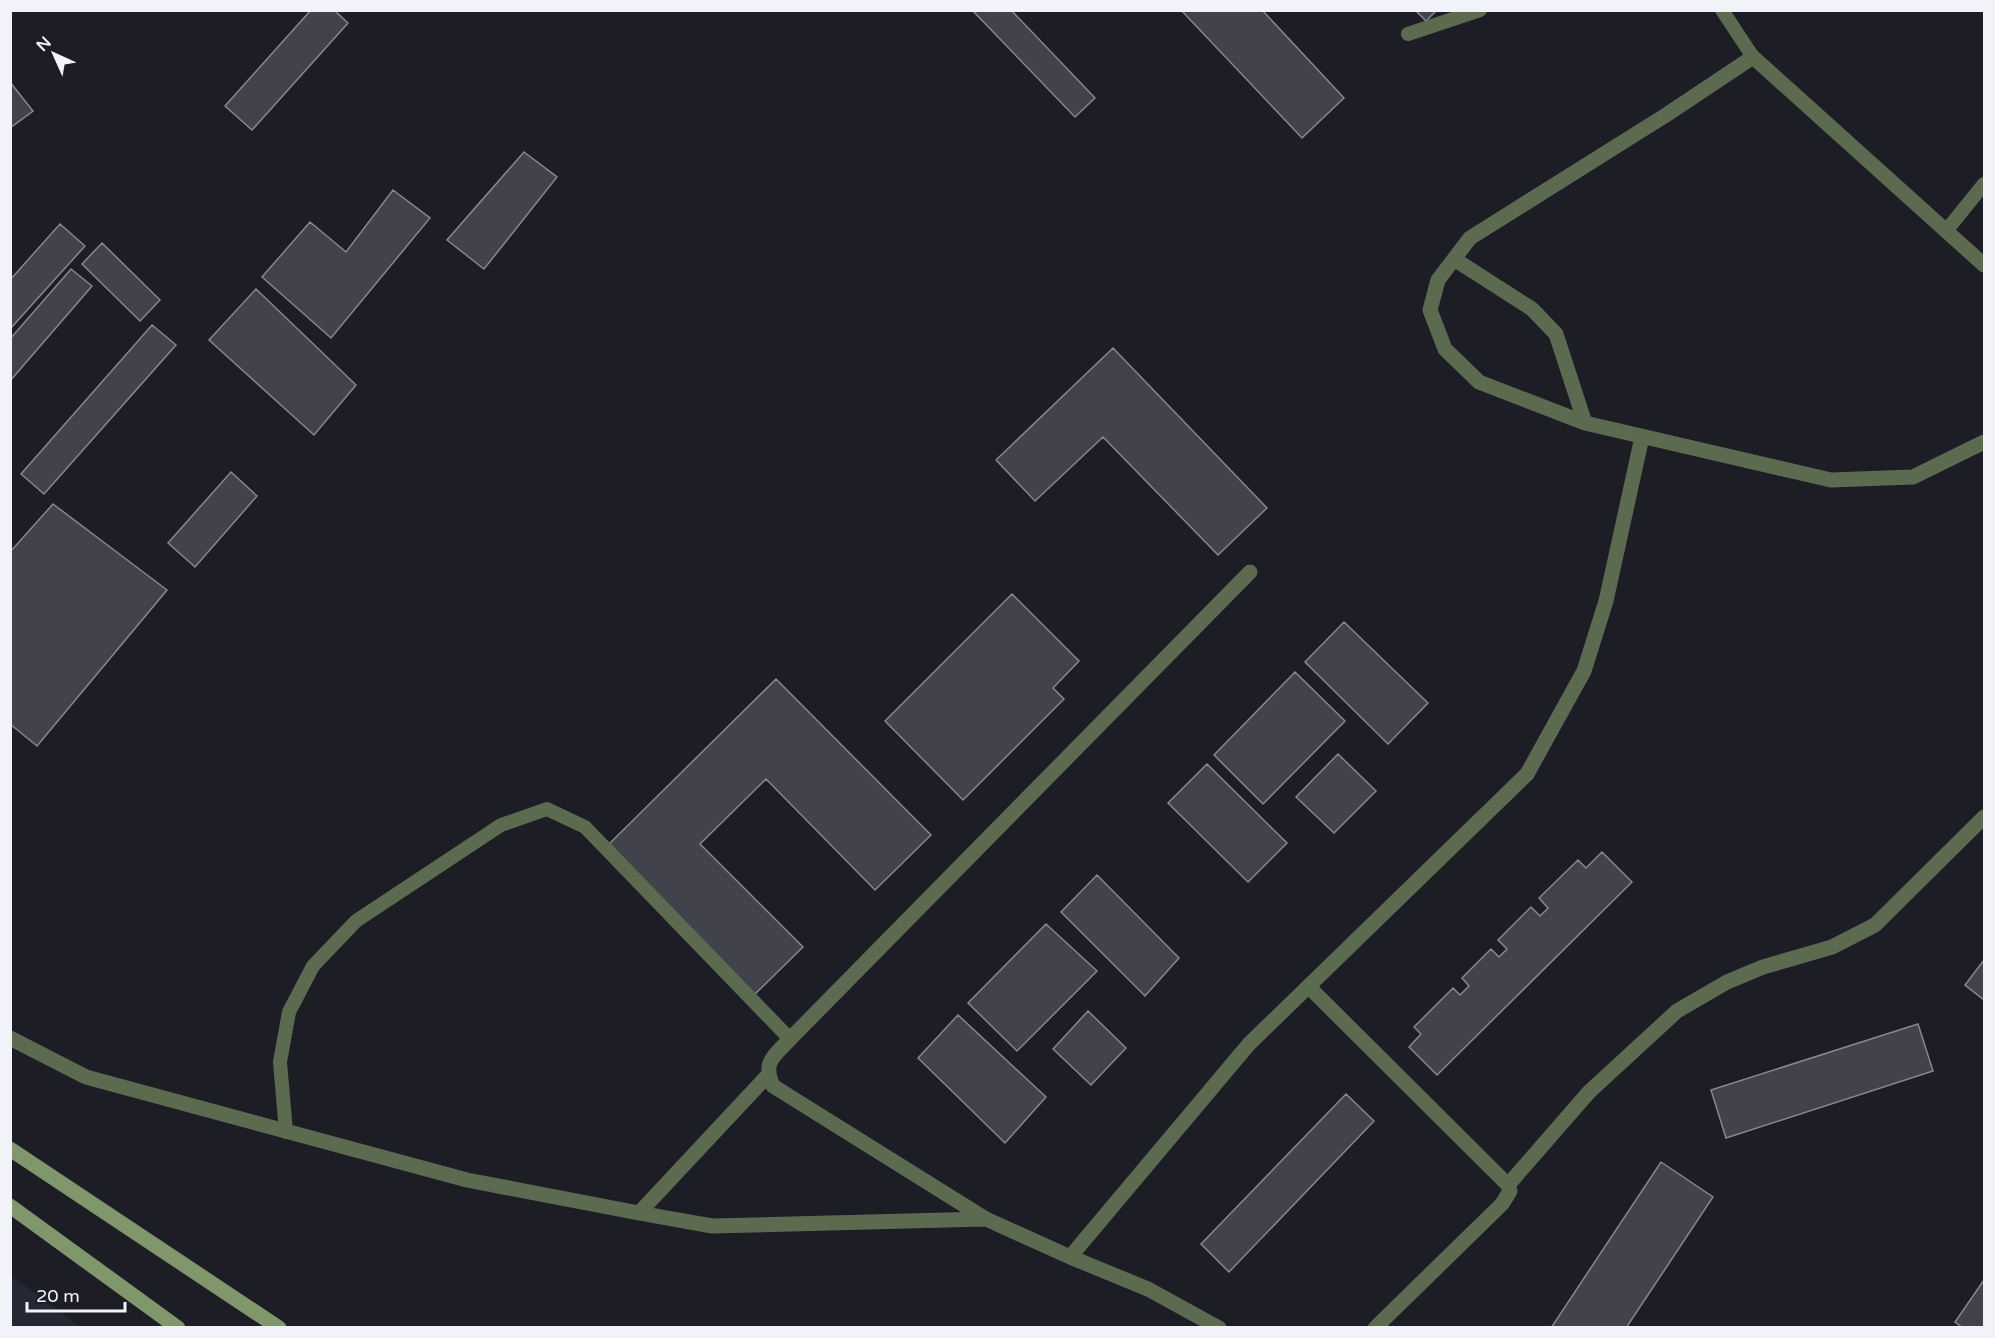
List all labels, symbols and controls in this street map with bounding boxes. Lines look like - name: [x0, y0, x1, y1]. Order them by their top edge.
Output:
- north arrow: [24, 24, 84, 84]
- text: N: [32, 32, 56, 56]
- scale bar: [27, 1275, 124, 1313]
- text: 20 m: [36, 1285, 80, 1307]

